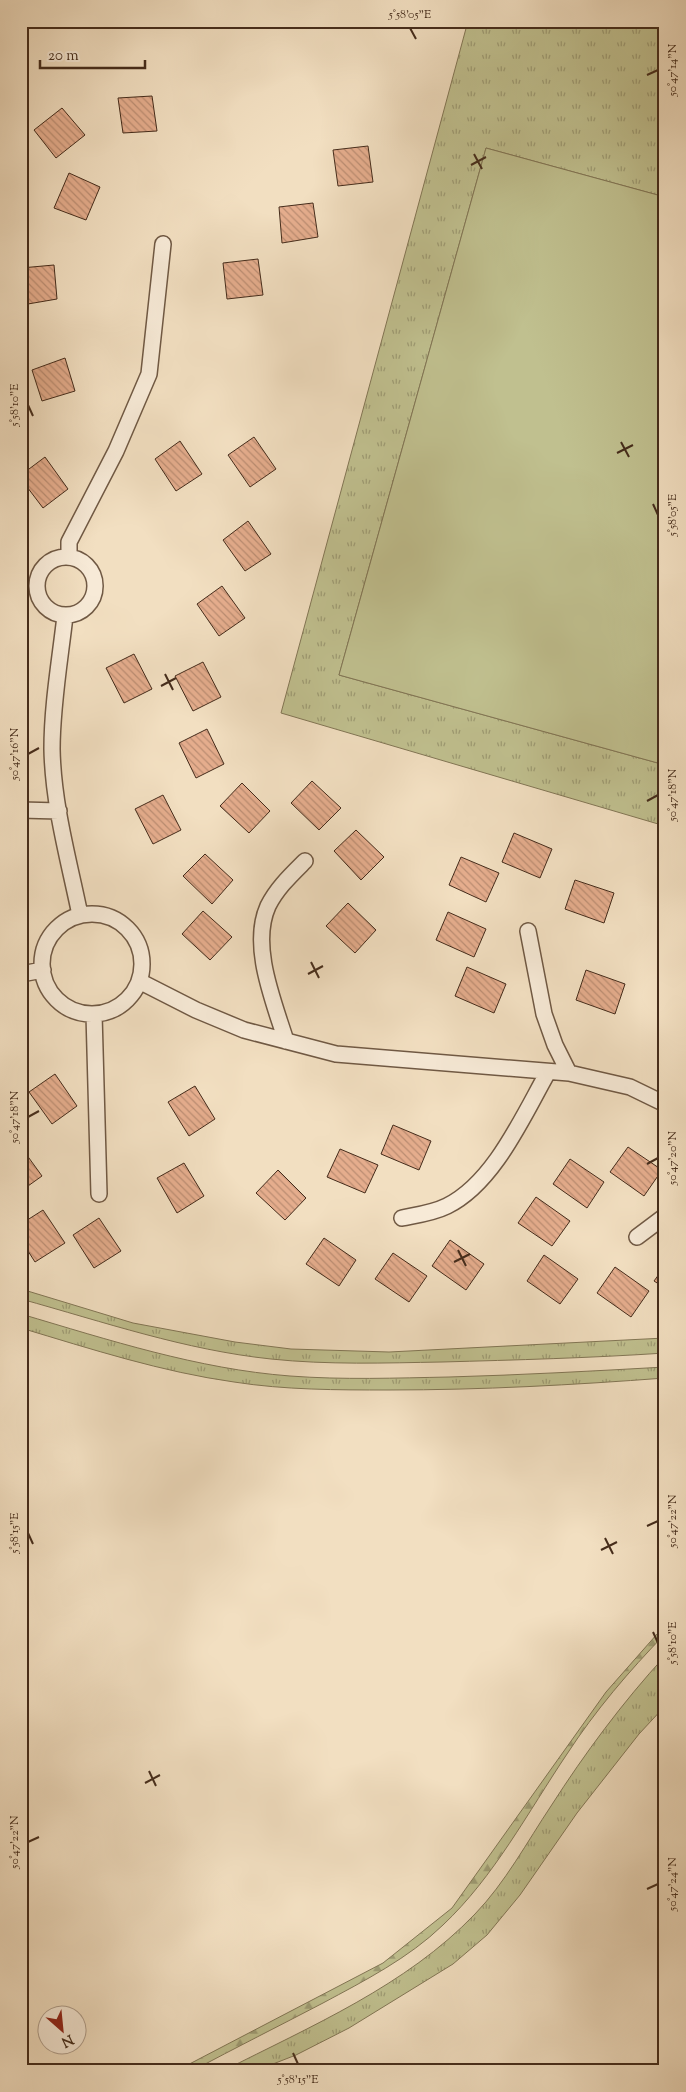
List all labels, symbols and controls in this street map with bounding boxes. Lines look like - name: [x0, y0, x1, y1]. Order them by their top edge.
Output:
- text: 5°58'05"E: [388, 6, 432, 24]
- scale bar: [40, 38, 145, 70]
- text: 50°47'14"N: [664, 43, 682, 97]
- text: 20 m: [48, 46, 79, 67]
- text: 5°58'10"E: [6, 383, 24, 427]
- text: 5°58'05"E: [664, 493, 682, 537]
- text: 50°47'16"N: [6, 727, 24, 781]
- text: 50°47'18"N: [664, 768, 682, 822]
- text: 50°47'18"N: [6, 1090, 24, 1144]
- text: 50°47'20"N: [664, 1131, 682, 1186]
- text: 50°47'22"N: [664, 1494, 682, 1549]
- text: 5°58'15"E: [6, 1512, 24, 1555]
- text: 5°58'10"E: [664, 1621, 682, 1665]
- text: 50°47'22"N: [6, 1815, 24, 1870]
- text: 50°47'24"N: [664, 1857, 682, 1912]
- north arrow: [38, 2004, 88, 2054]
- text: N: [57, 2028, 77, 2051]
- text: 5°58'15"E: [276, 2071, 319, 2089]

